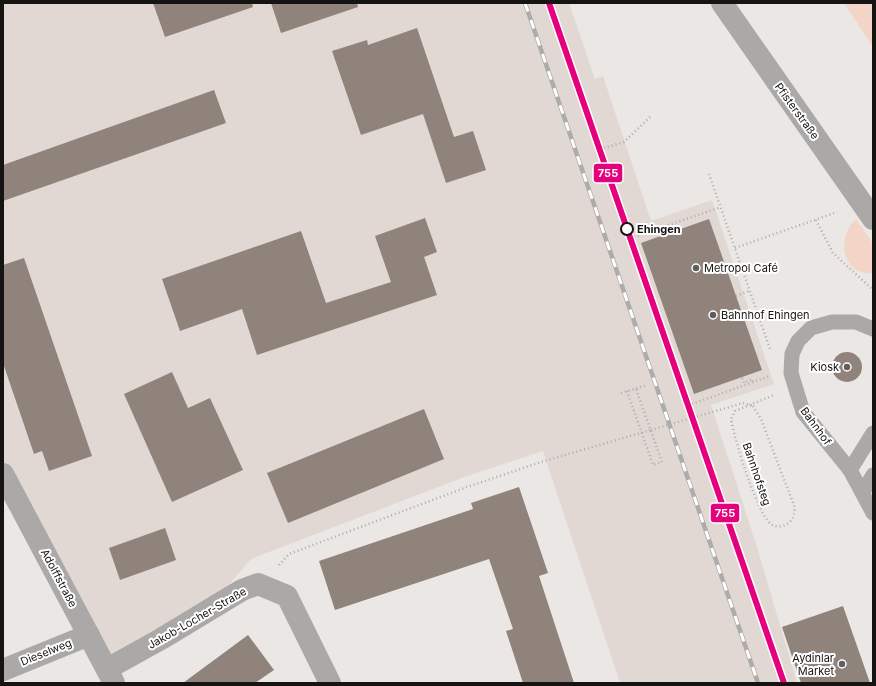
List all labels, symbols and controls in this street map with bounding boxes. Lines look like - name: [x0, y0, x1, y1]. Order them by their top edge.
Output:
- street label: Pfisterstraße: [772, 80, 822, 142]
- line badge: 755: [593, 163, 623, 183]
- text: 755: [598, 166, 618, 180]
- marker: Ehingen: [620, 222, 634, 236]
- place label: Ehingen: [637, 222, 681, 236]
- place label: Metropol Café: [704, 261, 778, 275]
- marker: Metropol Café: [691, 263, 701, 273]
- place label: Bahnhof Ehingen: [721, 308, 810, 322]
- marker: Bahnhof Ehingen: [708, 310, 718, 320]
- place label: Kiosk: [810, 360, 839, 374]
- marker: Kiosk: [842, 362, 852, 372]
- street label: Bahnhof: [798, 404, 834, 448]
- street label: Bahnhofsteg: [740, 441, 774, 507]
- line badge: 755: [710, 503, 740, 523]
- text: 755: [715, 506, 735, 520]
- street label: Adolffstraße: [38, 546, 80, 610]
- street label: Jakob-Locher-Straße: [145, 584, 249, 652]
- street label: Dieselweg: [18, 635, 74, 669]
- place label: Aydinlar Market: [792, 651, 834, 678]
- marker: Aydinlar Market: [837, 659, 847, 669]

